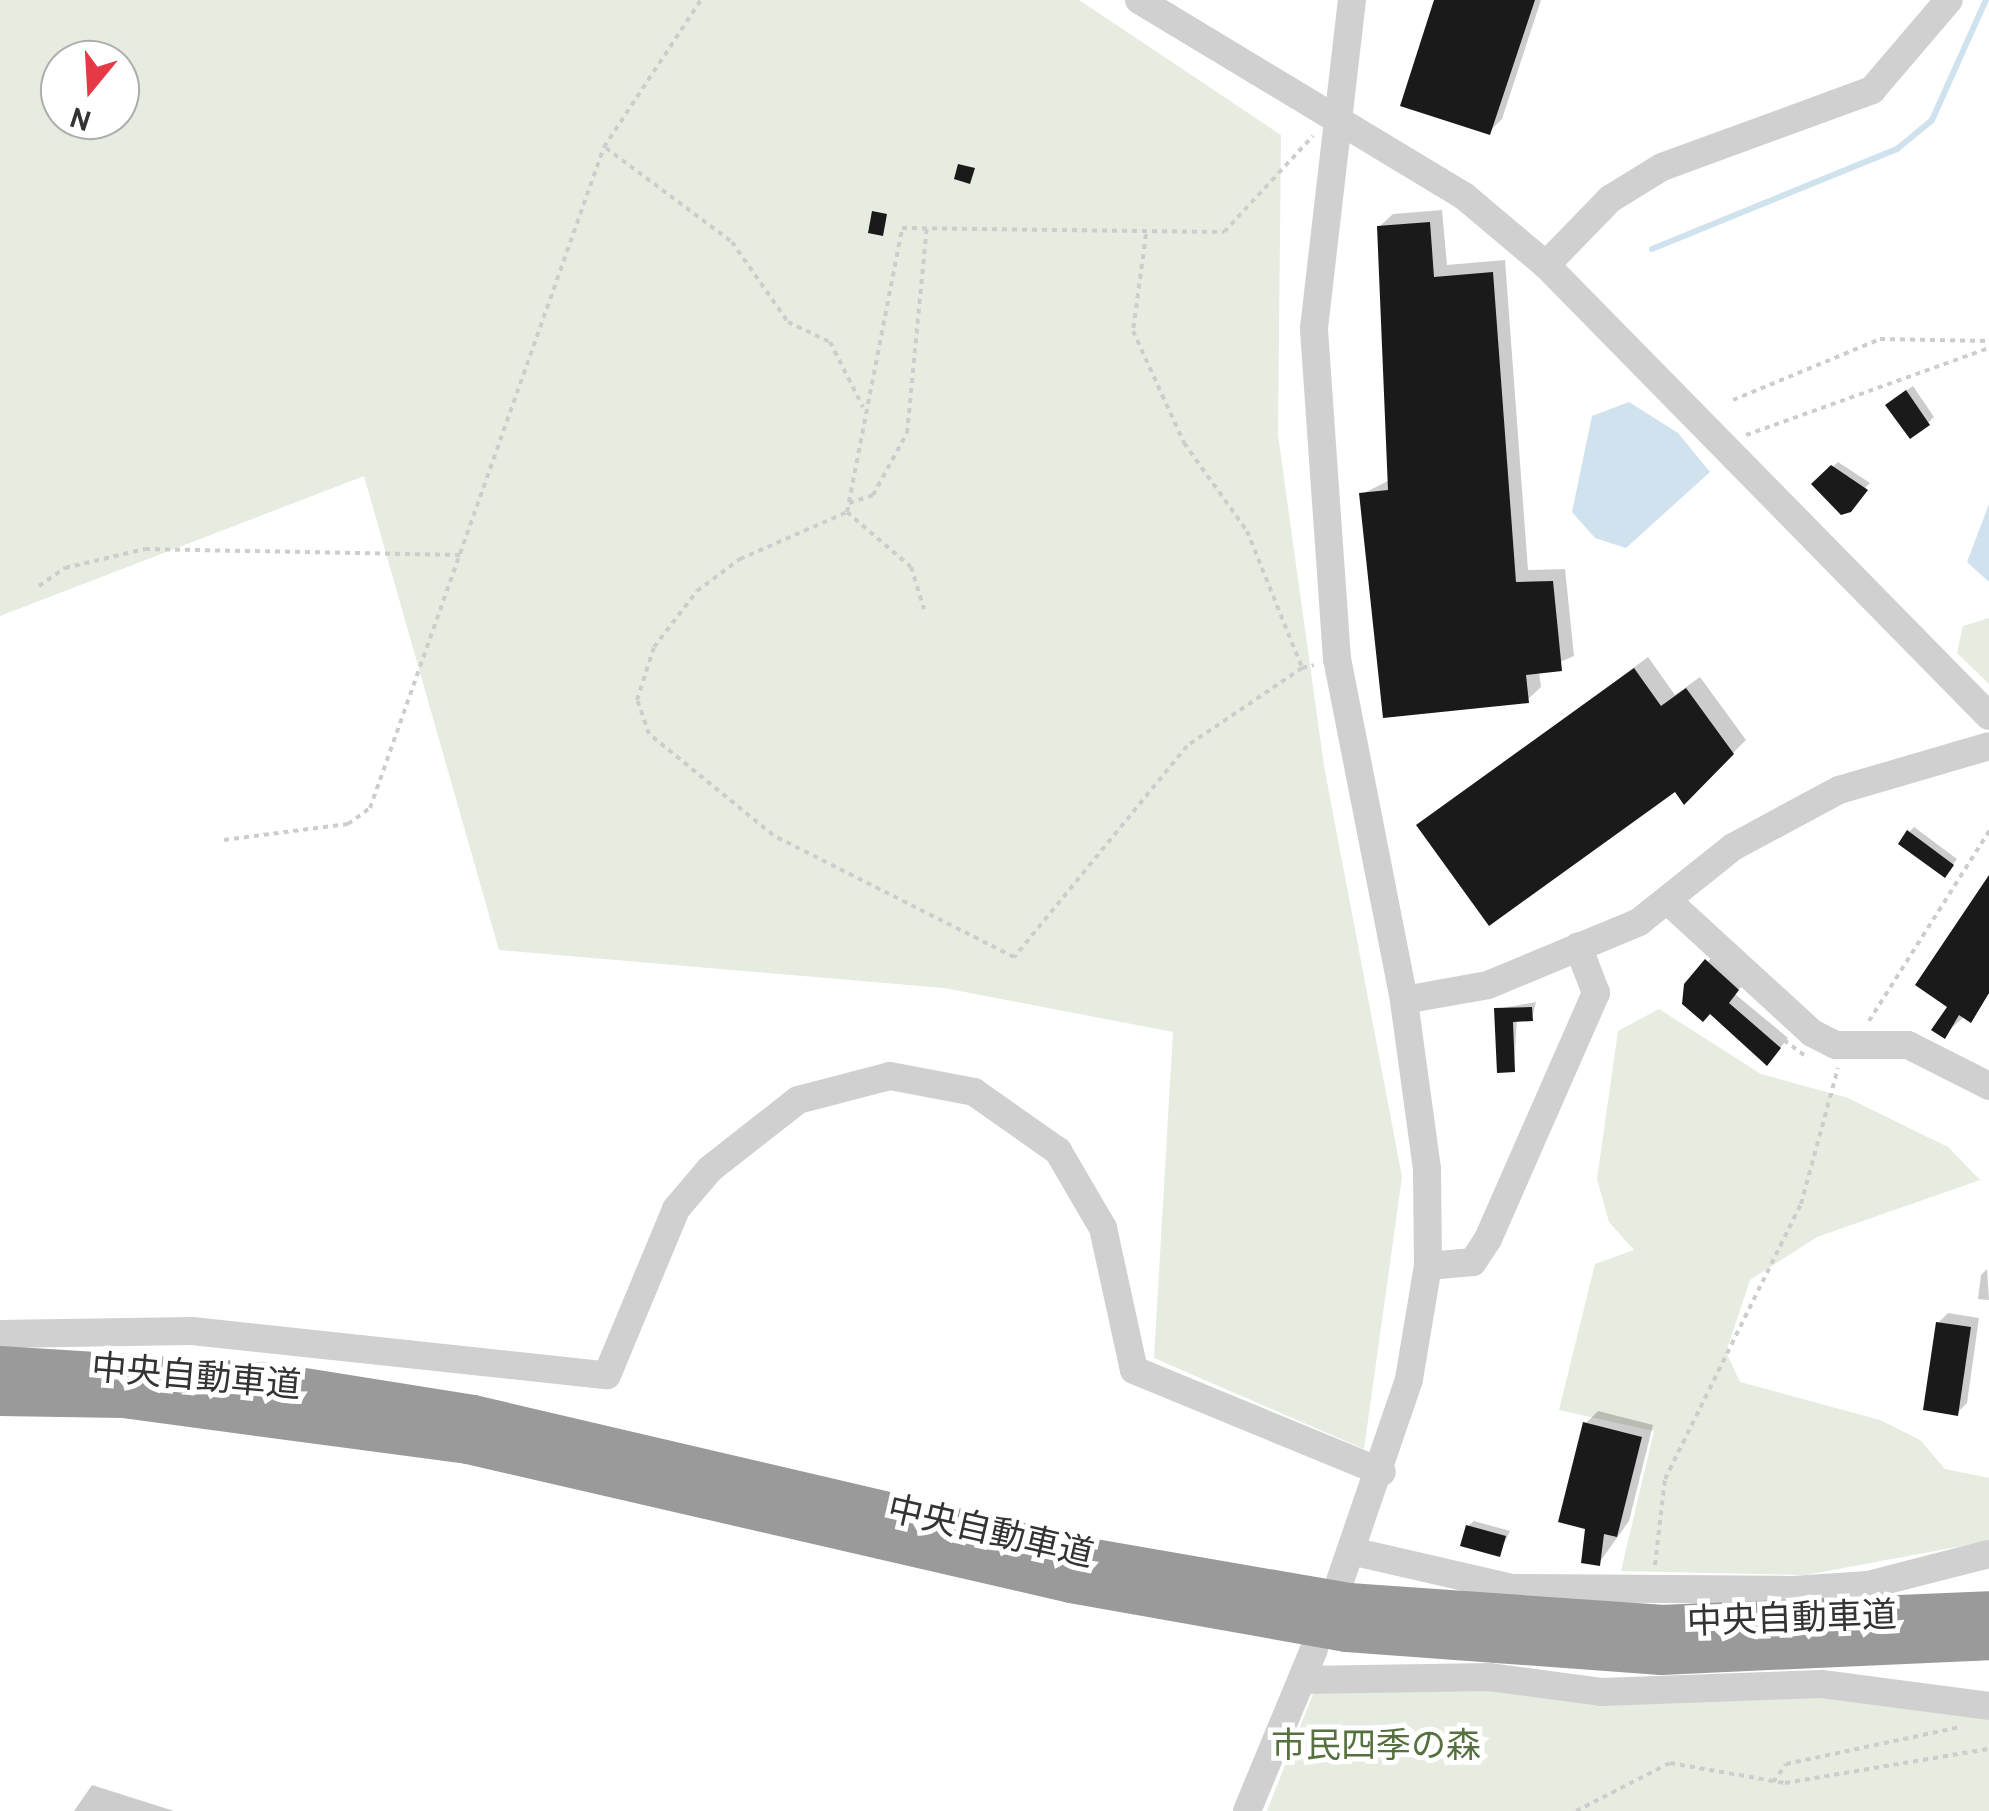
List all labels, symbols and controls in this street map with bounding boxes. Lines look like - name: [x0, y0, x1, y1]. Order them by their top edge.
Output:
- north arrow: [40, 40, 140, 140]
- text: N: [66, 96, 96, 137]
- street label: 中央自動車道: [90, 1349, 302, 1409]
- street label: 中央自動車道: [883, 1490, 1097, 1578]
- street label: 中央自動車道: [1686, 1596, 1898, 1646]
- park label: 市民四季の森: [1271, 1727, 1481, 1769]

